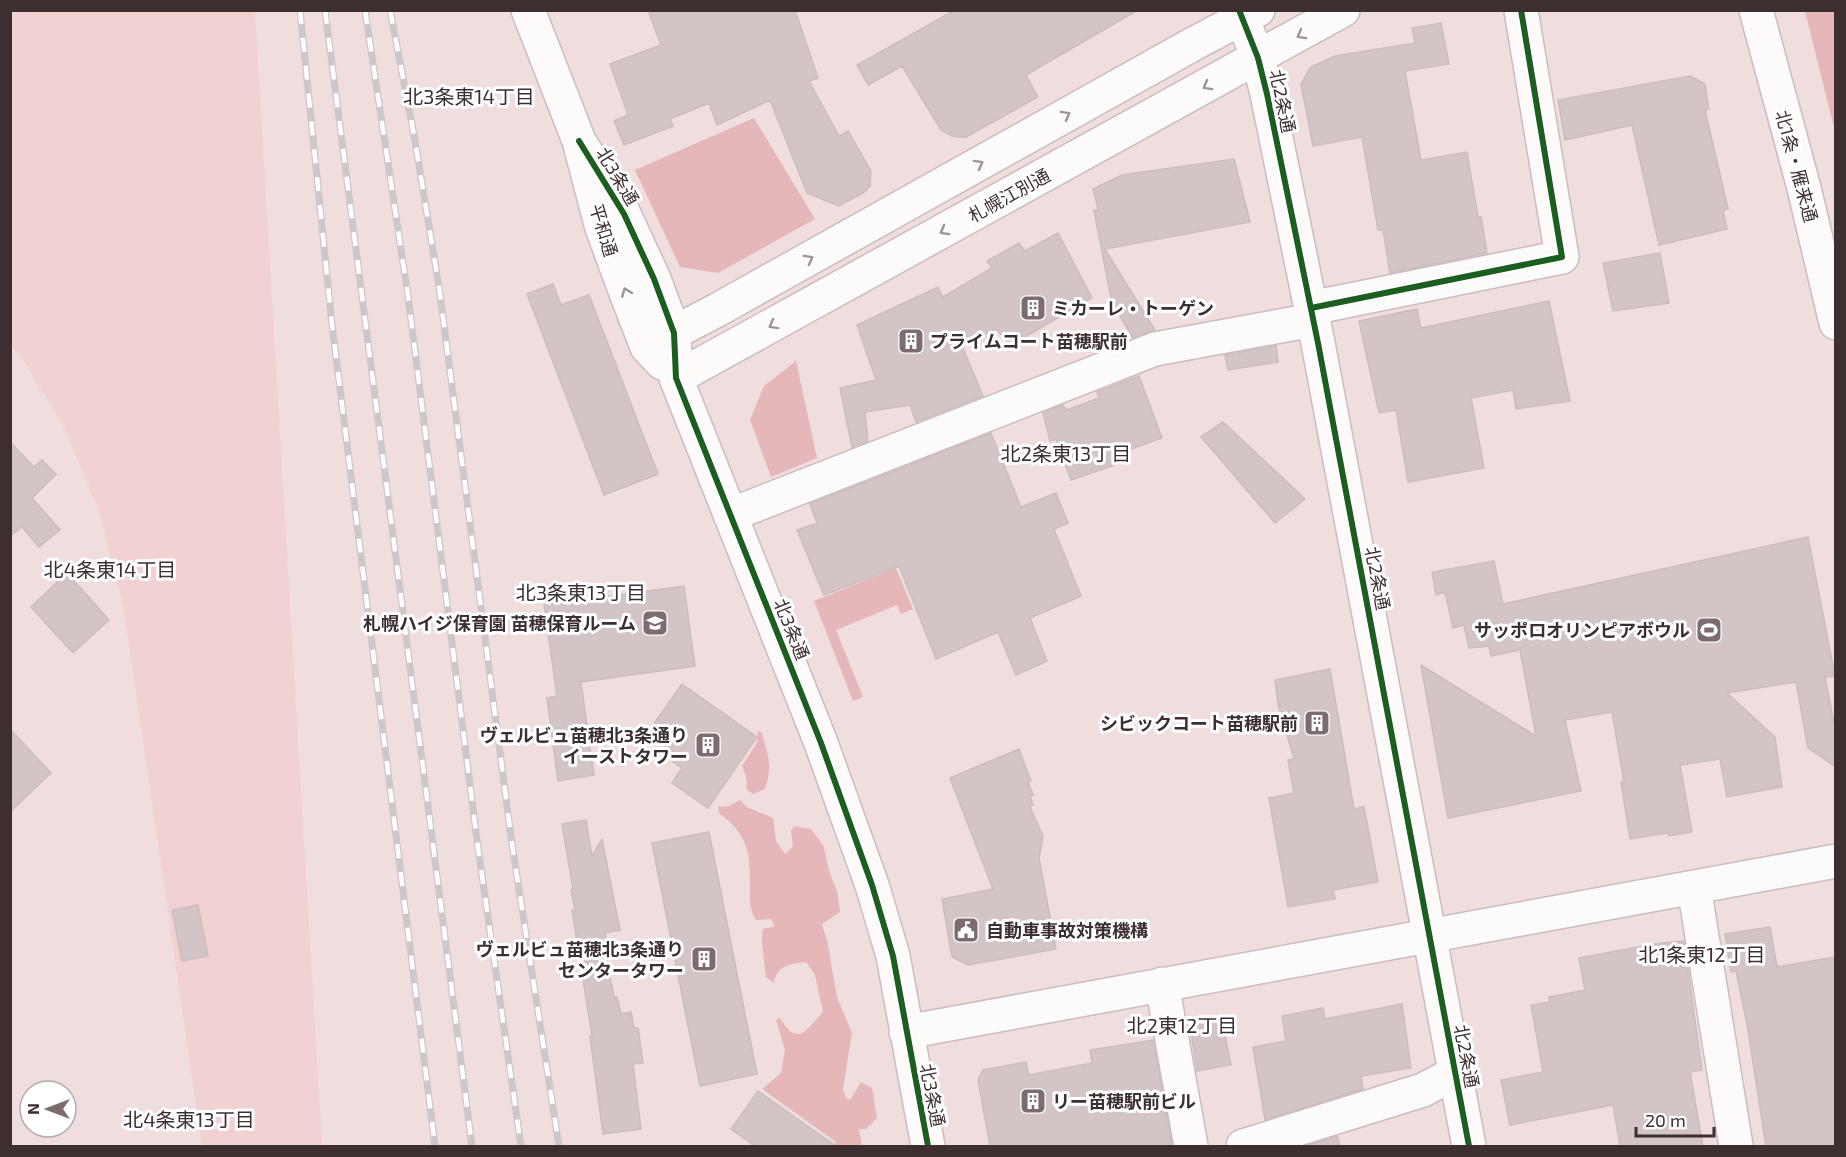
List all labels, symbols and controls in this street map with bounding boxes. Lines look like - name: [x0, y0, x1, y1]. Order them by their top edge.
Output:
- one-way arrow: [1296, 28, 1307, 39]
- street label: 北2条通: [1266, 67, 1300, 135]
- one-way arrow: [1202, 79, 1213, 90]
- district label: 北3条東14丁目: [403, 84, 535, 108]
- street label: 北1条・雁来通: [1771, 108, 1823, 224]
- one-way arrow: [1060, 111, 1070, 122]
- street label: 北3条通: [592, 143, 644, 209]
- one-way arrow: [973, 160, 983, 171]
- street label: 札幌江別通: [964, 164, 1054, 226]
- street label: 平和通: [586, 201, 622, 259]
- one-way arrow: [940, 224, 950, 235]
- one-way arrow: [803, 255, 813, 266]
- one-way arrow: [620, 287, 633, 298]
- building icon: ミカーレ・トーゲン: [1018, 293, 1048, 323]
- place label: ミカーレ・トーゲン: [1052, 297, 1214, 319]
- one-way arrow: [769, 318, 779, 329]
- building icon: プライムコート苗穂駅前: [896, 326, 926, 356]
- place label: プライムコート苗穂駅前: [930, 330, 1128, 352]
- district label: 北2条東13丁目: [1001, 441, 1131, 465]
- street label: 北2条通: [1361, 544, 1395, 612]
- district label: 北4条東14丁目: [44, 557, 176, 581]
- district label: 北3条東13丁目: [516, 580, 646, 604]
- street label: 北3条通: [770, 595, 814, 663]
- school or university icon: 札幌ハイジ保育園 苗穂保育ルーム: [640, 608, 670, 638]
- place label: 札幌ハイジ保育園 苗穂保育ルーム: [363, 612, 636, 634]
- sports icon: サッポロオリンピアボウル: [1694, 615, 1724, 645]
- place label: サッポロオリンピアボウル: [1474, 619, 1690, 641]
- building icon: シビックコート苗穂駅前: [1302, 708, 1332, 738]
- place label: シビックコート苗穂駅前: [1100, 712, 1298, 734]
- place label: ヴェルビュ苗穂北3条通り イーストタワー: [480, 724, 688, 767]
- building icon: ヴェルビュ苗穂北3条通り イーストタワー: [693, 730, 723, 760]
- public building icon: 自動車事故対策機構: [951, 915, 981, 945]
- place label: 自動車事故対策機構: [986, 919, 1148, 941]
- place label: ヴェルビュ苗穂北3条通り センタータワー: [476, 938, 684, 981]
- district label: 北1条東12丁目: [1638, 942, 1766, 966]
- building icon: ヴェルビュ苗穂北3条通り センタータワー: [689, 944, 719, 974]
- district label: 北2東12丁目: [1127, 1013, 1237, 1037]
- street label: 北2条通: [1450, 1022, 1484, 1090]
- street label: 北3条通: [916, 1061, 950, 1129]
- north arrow: [18, 1079, 78, 1139]
- building icon: リー苗穂駅前ビル: [1018, 1086, 1048, 1116]
- place label: リー苗穂駅前ビル: [1052, 1090, 1196, 1112]
- scale bar: [1636, 1100, 1714, 1138]
- text: N: [23, 1103, 42, 1115]
- district label: 北4条東13丁目: [123, 1107, 255, 1131]
- text: 20 m: [1645, 1109, 1686, 1131]

